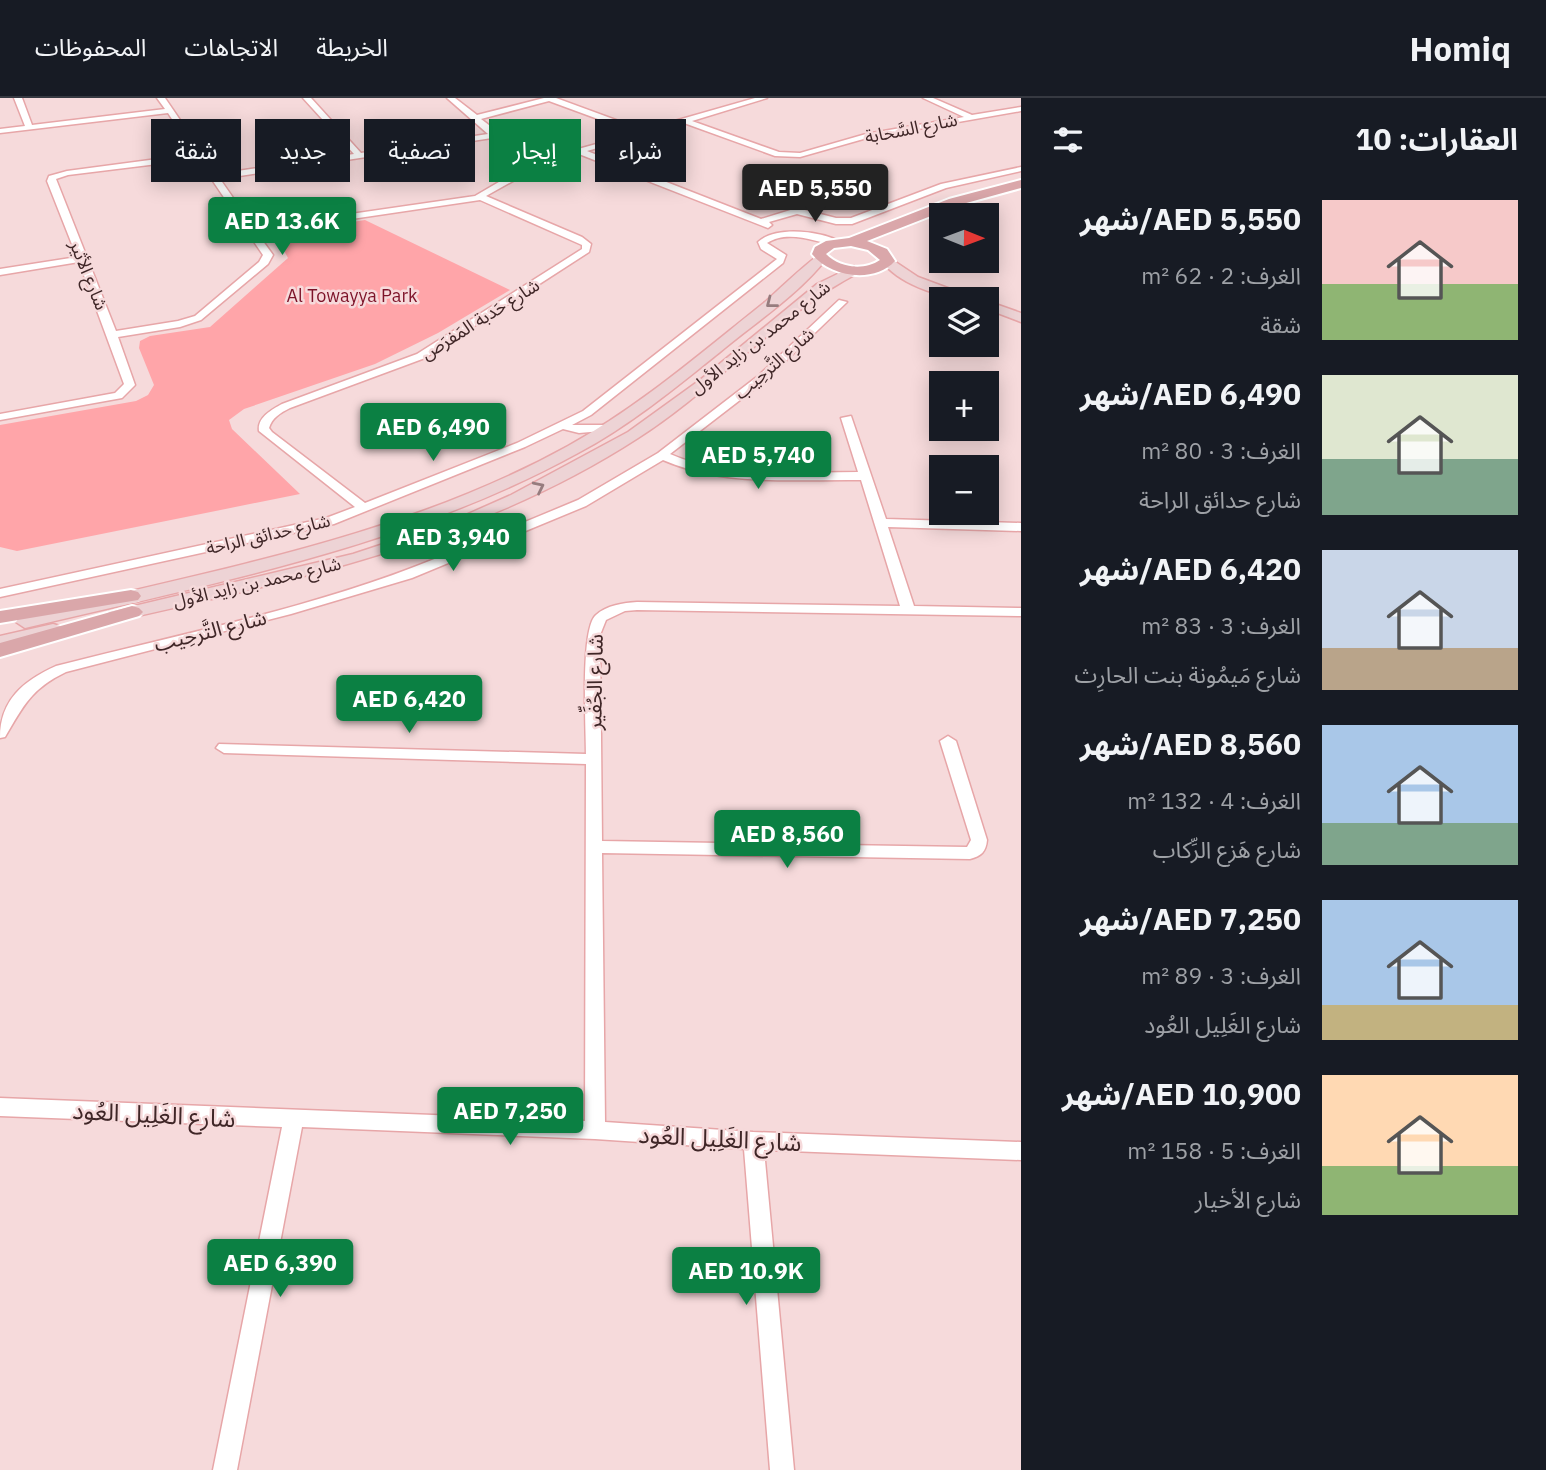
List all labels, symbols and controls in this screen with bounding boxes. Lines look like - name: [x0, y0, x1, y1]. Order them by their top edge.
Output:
- text: Homiq: [1409, 27, 1511, 70]
- text: المحفوظات: [35, 31, 146, 63]
- text: الاتجاهات: [184, 31, 278, 63]
- text: الخريطة: [316, 31, 388, 63]
- street label: شارع السَّحابة: [863, 108, 960, 151]
- chip: شقة: [151, 119, 241, 182]
- chip: جديد: [255, 119, 350, 182]
- chip: تصفية: [364, 119, 475, 182]
- chip: إيجار: [489, 119, 581, 182]
- chip: شراء: [595, 119, 686, 182]
- text: العقارات: 10: [1356, 119, 1518, 158]
- icon: filters: [1049, 121, 1087, 159]
- pin: AED 5,550: [735, 164, 895, 224]
- text: AED 5,550: [758, 172, 872, 202]
- pin: AED 13.6K: [202, 198, 362, 257]
- text: AED 5,550/شهر: [1080, 199, 1301, 238]
- north arrow: [929, 203, 999, 273]
- map controls: [929, 203, 999, 525]
- text: AED 13.6K: [224, 205, 340, 235]
- icon: home: [1378, 228, 1462, 312]
- street label: شارع الأثير: [61, 236, 113, 314]
- text: الغرف: 2 · 62 m²: [1141, 260, 1301, 290]
- street label: شارع حَدبة المَفرَص: [416, 273, 545, 367]
- street label: شارع محمد بن زايد الأول: [685, 275, 837, 401]
- park label: Al Towayya Park: [287, 284, 418, 307]
- button: layers: [929, 287, 999, 357]
- one-way arrow: [766, 295, 778, 308]
- text: شقة: [1260, 309, 1301, 339]
- street label: شارع التَّرحِيب: [729, 322, 821, 406]
- button: +: [929, 371, 999, 441]
- text: AED 6,490/شهر: [1080, 374, 1301, 413]
- icon: home: [1378, 403, 1462, 487]
- pin: AED 6,490: [353, 404, 513, 463]
- text: AED 6,490: [376, 411, 490, 441]
- pin: AED 5,740: [678, 432, 838, 491]
- text: الغرف: 3 · 80 m²: [1141, 435, 1301, 465]
- text: AED 5,740: [701, 439, 815, 469]
- button: −: [929, 455, 999, 525]
- one-way arrow: [532, 482, 544, 496]
- text: شارع حدائق الراحة: [1139, 484, 1301, 514]
- street label: شارع حدائق الراحة: [204, 509, 333, 562]
- pin: AED 3,940: [373, 514, 533, 573]
- text: AED 3,940: [396, 521, 510, 551]
- text: AED 6,420/شهر: [1080, 549, 1301, 588]
- street label: شارع محمد بن زايد الأول: [171, 551, 344, 615]
- icon: home: [1378, 578, 1462, 662]
- street label: شارع التَّرحِيب: [151, 603, 270, 659]
- text: الغرف: 3 · 83 m²: [1141, 610, 1301, 640]
- street label: شارع الجُفِّير: [576, 634, 611, 731]
- text: شارع مَيمُونة بنت الحارِث: [1074, 659, 1301, 689]
- pin: AED 6,420: [329, 676, 489, 735]
- text: AED 6,420: [352, 683, 466, 713]
- text: AED 8,560/شهر: [1080, 724, 1301, 763]
- icon: home: [1378, 753, 1462, 837]
- text: الغرف: 4 · 132 m²: [1127, 785, 1301, 815]
- pin: AED 8,560: [707, 810, 867, 870]
- text: AED 8,560: [730, 818, 844, 848]
- text: شارع هَزع الرِّكاب: [1153, 834, 1301, 864]
- text: AED 7,250/شهر: [1080, 899, 1301, 938]
- icon: home: [1378, 928, 1462, 1012]
- text: الغرف: 3 · 89 m²: [1141, 960, 1301, 990]
- text: شارع الغَلِيل العُود: [1144, 1009, 1301, 1039]
- text: AED 10,900/شهر: [1062, 1074, 1301, 1113]
- pin: AED 7,250: [430, 1088, 590, 1147]
- street label: شارع الغَلِيل العُود: [71, 1094, 236, 1136]
- text: AED 7,250: [453, 1095, 567, 1125]
- icon: home: [1378, 1103, 1462, 1187]
- street label: شارع الغَلِيل العُود: [637, 1118, 802, 1160]
- text: الغرف: 5 · 158 m²: [1127, 1135, 1301, 1165]
- text: شارع الأخيار: [1195, 1184, 1301, 1214]
- pin: AED 6,390: [200, 1240, 360, 1299]
- text: AED 6,390: [223, 1247, 337, 1277]
- pin: AED 10.9K: [666, 1248, 826, 1307]
- text: AED 10.9K: [688, 1255, 804, 1285]

